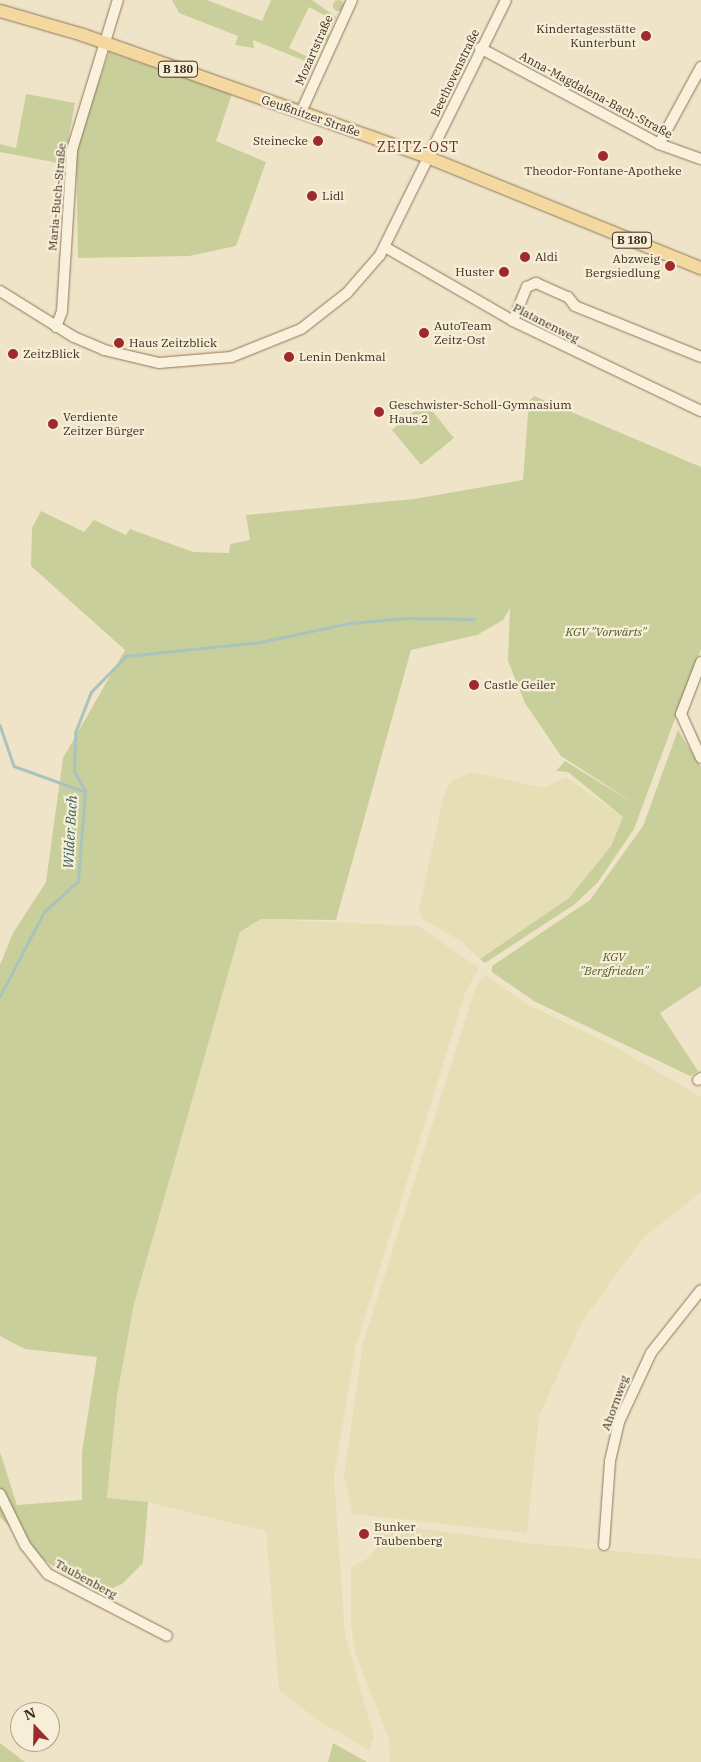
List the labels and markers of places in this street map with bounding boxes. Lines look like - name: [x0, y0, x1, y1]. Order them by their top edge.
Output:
- place label: Kindertagesstätte Kunterbunt: [536, 22, 636, 50]
- marker: Kindertagesstätte Kunterbunt: [640, 30, 652, 42]
- place label: Steinecke: [253, 134, 308, 148]
- marker: Steinecke: [312, 135, 324, 147]
- marker: Theodor-Fontane-Apotheke: [597, 150, 609, 162]
- place label: Theodor-Fontane-Apotheke: [524, 164, 682, 178]
- place label: Lidl: [322, 189, 344, 203]
- marker: Lidl: [306, 190, 318, 202]
- place label: Aldi: [535, 250, 558, 264]
- marker: Aldi: [519, 251, 531, 263]
- place label: Abzweig Bergsiedlung: [585, 252, 660, 280]
- marker: Abzweig Bergsiedlung: [664, 260, 676, 272]
- place label: Huster: [455, 265, 494, 279]
- marker: Huster: [498, 266, 510, 278]
- place label: AutoTeam Zeitz-Ost: [434, 319, 492, 347]
- marker: AutoTeam Zeitz-Ost: [418, 327, 430, 339]
- place label: Haus Zeitzblick: [129, 336, 217, 350]
- marker: Haus Zeitzblick: [113, 337, 125, 349]
- place label: ZeitzBlick: [23, 347, 80, 361]
- marker: ZeitzBlick: [7, 348, 19, 360]
- place label: Lenin Denkmal: [299, 350, 386, 364]
- marker: Lenin Denkmal: [283, 351, 295, 363]
- place label: Geschwister-Scholl-Gymnasium Haus 2: [389, 398, 572, 426]
- marker: Geschwister-Scholl-Gymnasium Haus 2: [373, 406, 385, 418]
- place label: Verdiente Zeitzer Bürger: [63, 410, 144, 438]
- marker: Verdiente Zeitzer Bürger: [47, 418, 59, 430]
- place label: Castle Geiler: [484, 678, 555, 692]
- marker: Castle Geiler: [468, 679, 480, 691]
- place label: Bunker Taubenberg: [374, 1520, 442, 1548]
- marker: Bunker Taubenberg: [358, 1528, 370, 1540]

